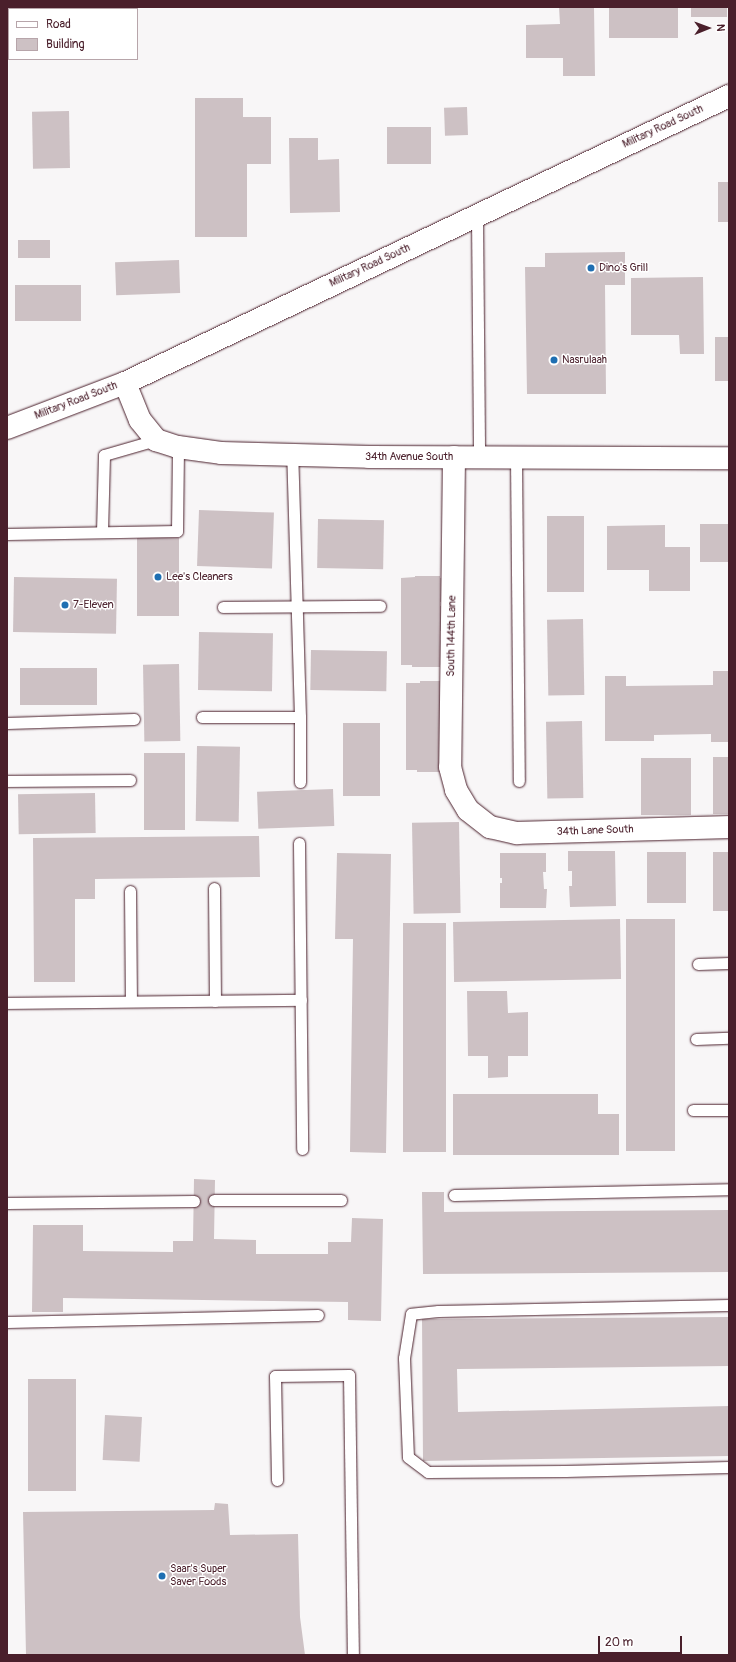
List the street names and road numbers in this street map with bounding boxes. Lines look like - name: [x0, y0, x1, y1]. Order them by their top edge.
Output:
- street label: Military Road South: [621, 103, 705, 151]
- street label: Military Road South: [328, 242, 412, 290]
- street label: Military Road South: [33, 379, 119, 423]
- street label: 34th Avenue South: [365, 450, 453, 464]
- street label: South 144th Lane: [445, 595, 459, 677]
- street label: 34th Lane South: [556, 823, 634, 839]

